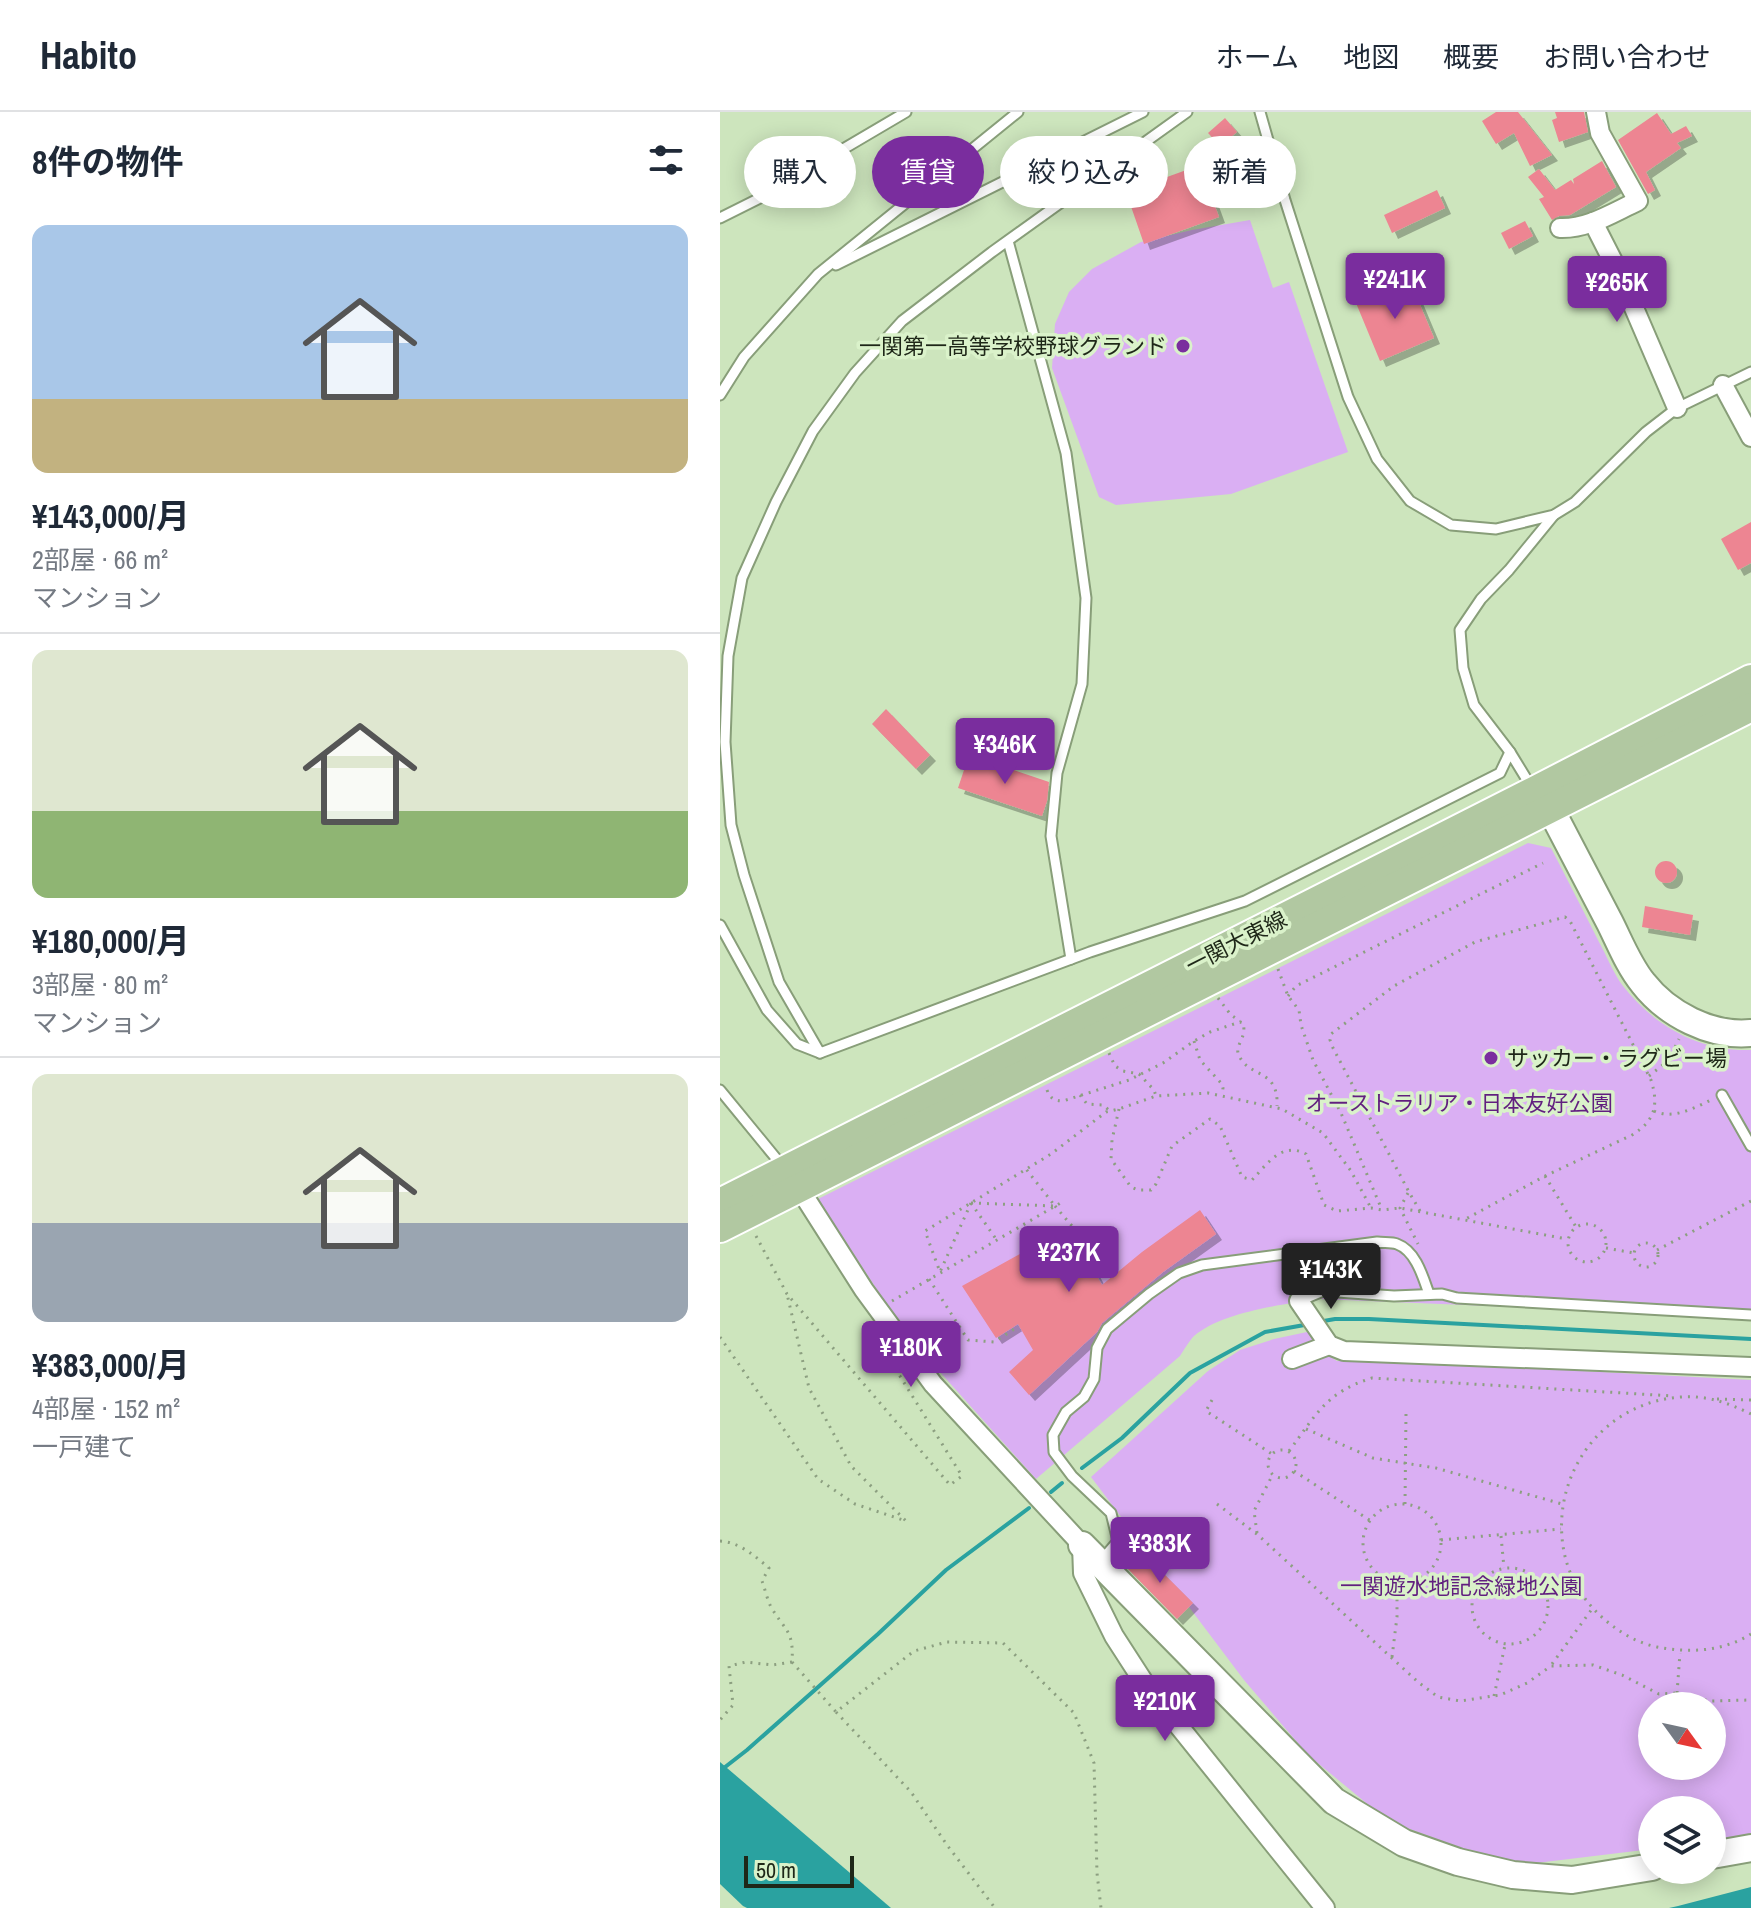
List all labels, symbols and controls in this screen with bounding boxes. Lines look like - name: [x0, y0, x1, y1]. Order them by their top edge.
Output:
- text: Habito: [40, 30, 137, 81]
- text: ホーム: [1216, 38, 1299, 76]
- text: 地図: [1343, 38, 1399, 76]
- text: 概要: [1443, 38, 1499, 76]
- text: お問い合わせ: [1543, 38, 1711, 76]
- chip: 購入: [744, 136, 856, 208]
- chip: 賃貸: [872, 136, 984, 208]
- chip: 絞り込み: [1000, 136, 1168, 208]
- chip: 新着: [1184, 136, 1296, 208]
- icon: filters: [644, 138, 688, 182]
- text: 8件の物件: [32, 139, 184, 185]
- pin: ¥241K: [1339, 253, 1451, 321]
- pin: ¥265K: [1561, 256, 1673, 324]
- text: ¥241K: [1364, 261, 1426, 296]
- text: ¥265K: [1586, 264, 1648, 299]
- icon: home: [288, 277, 432, 421]
- place label: 一関第一高等学校野球グランド: [859, 331, 1167, 361]
- marker: 一関第一高等学校野球グランド: [1174, 337, 1192, 355]
- text: ¥143,000/月: [32, 493, 190, 539]
- text: 2部屋 · 66 m²: [32, 542, 168, 577]
- text: マンション: [32, 580, 162, 615]
- icon: home: [288, 702, 432, 846]
- pin: ¥346K: [949, 718, 1061, 786]
- text: ¥346K: [974, 726, 1036, 761]
- street label: 一関大東線: [1180, 904, 1292, 980]
- text: ¥180,000/月: [32, 918, 190, 964]
- text: 3部屋 · 80 m²: [32, 967, 168, 1002]
- text: マンション: [32, 1005, 162, 1040]
- place label: サッカー・ラグビー場: [1507, 1043, 1727, 1073]
- marker: サッカー・ラグビー場: [1482, 1049, 1500, 1067]
- park label: オーストラリア・日本友好公園: [1306, 1088, 1612, 1118]
- icon: home: [288, 1126, 432, 1270]
- pin: ¥237K: [1013, 1226, 1125, 1294]
- text: ¥237K: [1038, 1234, 1100, 1269]
- pin: ¥143K: [1275, 1243, 1387, 1311]
- text: ¥143K: [1300, 1251, 1362, 1286]
- pin: ¥180K: [855, 1321, 967, 1389]
- text: ¥180K: [880, 1329, 942, 1364]
- text: ¥383,000/月: [32, 1342, 190, 1388]
- text: 4部屋 · 152 m²: [32, 1391, 180, 1426]
- text: 一戸建て: [32, 1429, 136, 1464]
- pin: ¥383K: [1104, 1517, 1216, 1585]
- text: ¥383K: [1129, 1525, 1191, 1560]
- park label: 一関遊水地記念緑地公園: [1340, 1571, 1582, 1601]
- pin: ¥210K: [1109, 1675, 1221, 1743]
- text: ¥210K: [1134, 1683, 1196, 1718]
- north arrow: [1638, 1692, 1726, 1780]
- map controls: [1638, 1692, 1726, 1884]
- button: layers: [1638, 1796, 1726, 1884]
- scale bar: [744, 1852, 854, 1888]
- text: 50 m: [756, 1855, 796, 1885]

